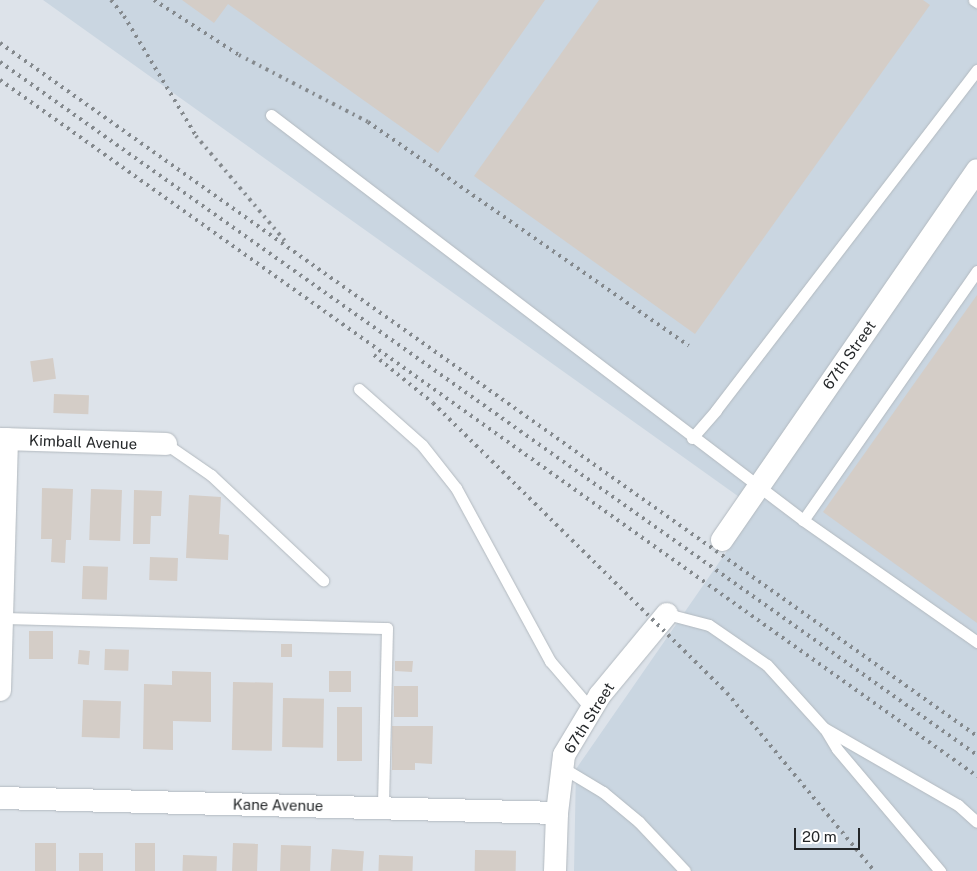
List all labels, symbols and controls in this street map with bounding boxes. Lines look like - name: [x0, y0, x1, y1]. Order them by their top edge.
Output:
- street label: 67th Street: [819, 317, 879, 393]
- street label: Kimball Avenue: [29, 431, 137, 453]
- street label: 67th Street: [560, 679, 618, 757]
- street label: Kane Avenue: [232, 795, 324, 815]
- scale bar: [797, 818, 863, 850]
- text: 20 m: [802, 828, 837, 845]

